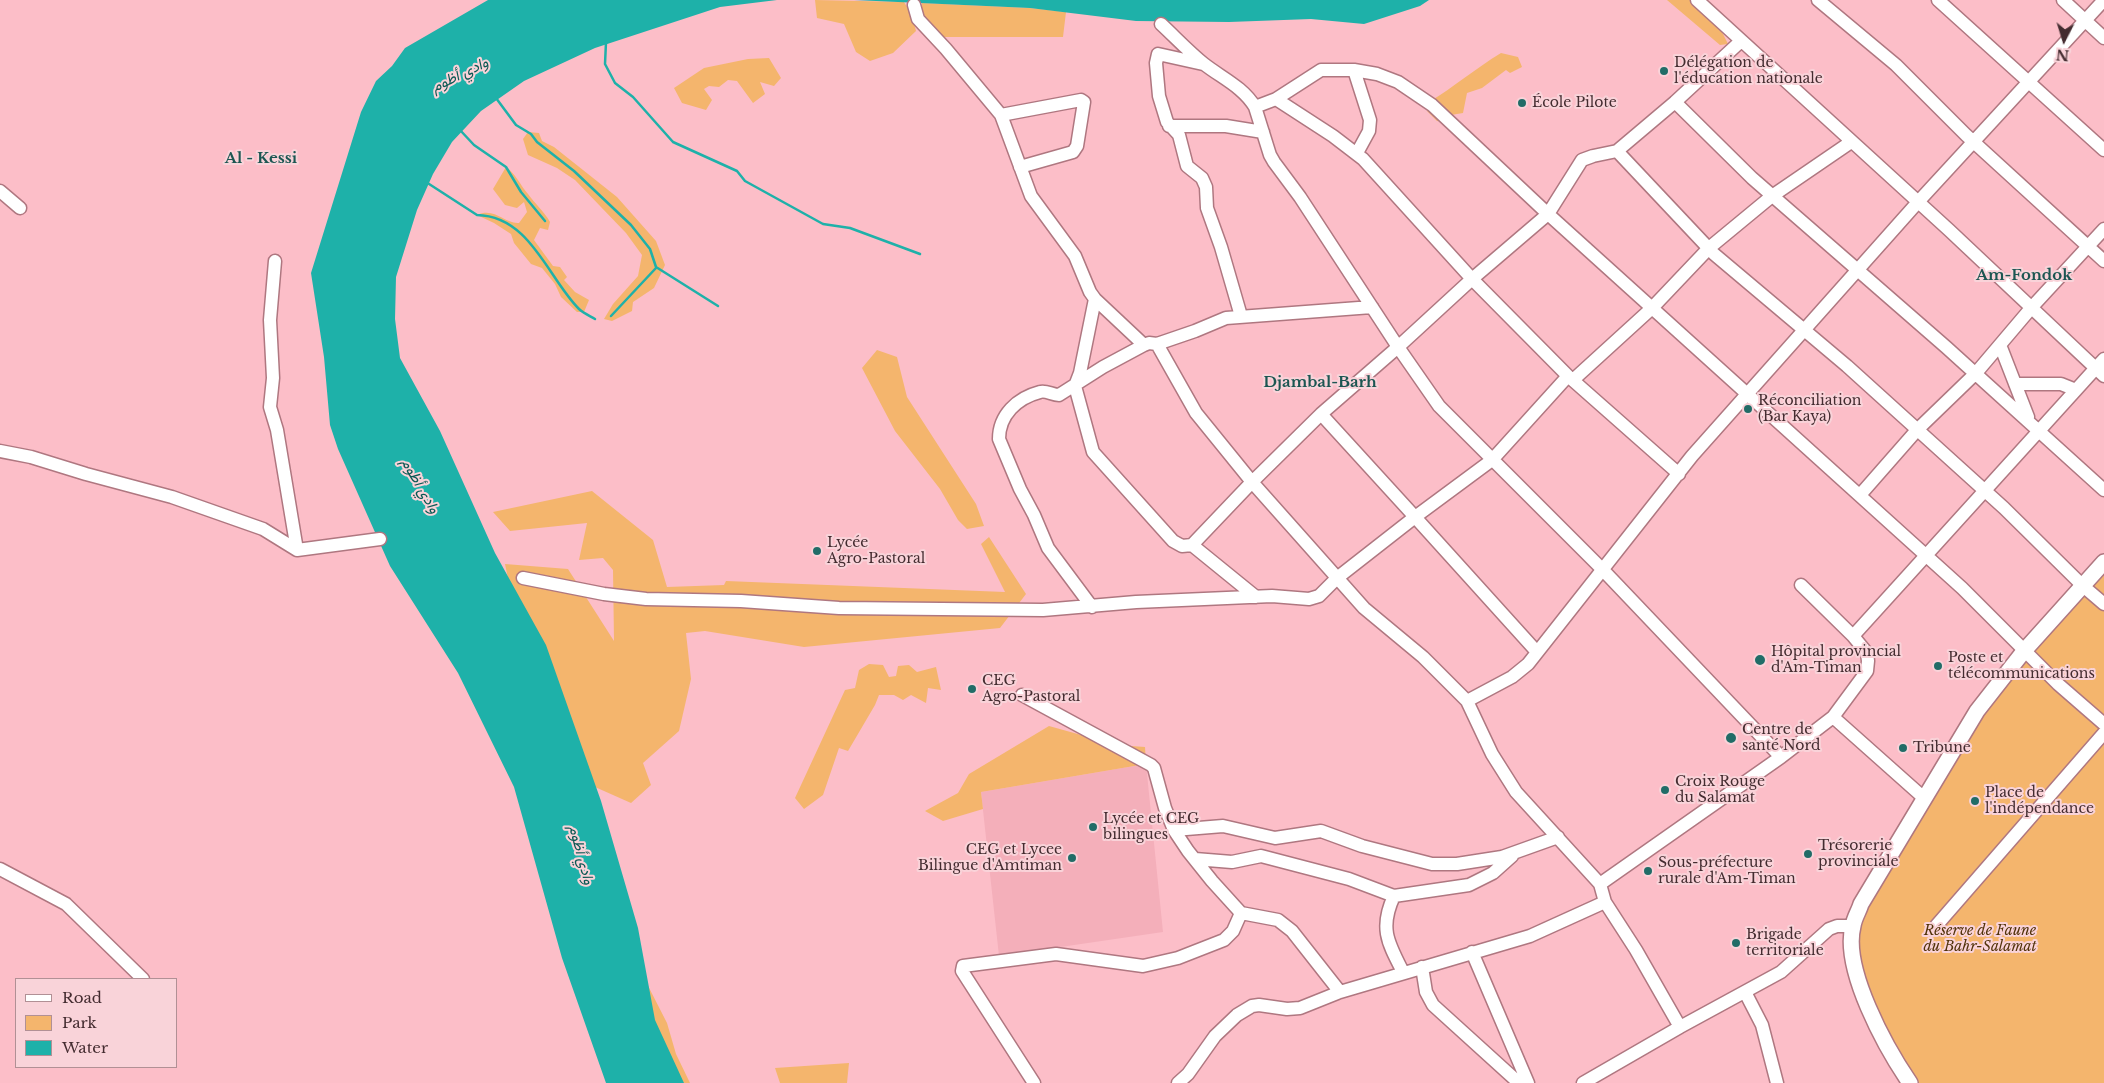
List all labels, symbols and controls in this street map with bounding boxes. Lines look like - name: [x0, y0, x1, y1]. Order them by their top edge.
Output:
- north arrow: [2039, 15, 2089, 65]
- text: N: [2055, 45, 2070, 64]
- water label: وادي أظوم: [429, 54, 491, 96]
- place label: Délégation de l'éducation nationale: [1674, 55, 1823, 88]
- marker: Délégation de l'éducation nationale: [1658, 65, 1670, 77]
- place label: École Pilote: [1532, 95, 1617, 111]
- marker: École Pilote: [1516, 97, 1528, 109]
- district label: Al - Kessi: [225, 150, 297, 168]
- district label: Am-Fondok: [1976, 267, 2072, 285]
- district label: Djambal-Barh: [1263, 374, 1377, 392]
- place label: Réconciliation (Bar Kaya): [1758, 393, 1861, 426]
- marker: Réconciliation (Bar Kaya): [1742, 403, 1754, 415]
- water label: وادي أظوم: [397, 455, 443, 517]
- place label: Lycée Agro-Pastoral: [827, 535, 925, 568]
- marker: Lycée Agro-Pastoral: [811, 545, 823, 557]
- place label: Hôpital provincial d'Am-Timan: [1771, 644, 1901, 676]
- place label: Poste et télécommunications: [1948, 650, 2095, 682]
- marker: Hôpital provincial d'Am-Timan: [1753, 653, 1767, 667]
- marker: Poste et télécommunications: [1932, 660, 1944, 672]
- place label: CEG Agro-Pastoral: [982, 673, 1080, 706]
- marker: CEG Agro-Pastoral: [966, 683, 978, 695]
- place label: Centre de santé Nord: [1742, 722, 1820, 754]
- marker: Centre de santé Nord: [1724, 731, 1738, 745]
- place label: Tribune: [1913, 740, 1971, 756]
- marker: Tribune: [1897, 742, 1909, 754]
- place label: Croix Rouge du Salamat: [1675, 774, 1765, 806]
- marker: Croix Rouge du Salamat: [1659, 784, 1671, 796]
- place label: Place de l'indépendance: [1985, 785, 2094, 818]
- marker: Place de l'indépendance: [1969, 795, 1981, 807]
- place label: Lycée et CEG bilingues: [1103, 811, 1199, 844]
- marker: Lycée et CEG bilingues: [1087, 821, 1099, 833]
- water label: وادي أظوم: [564, 823, 598, 887]
- place label: Trésorerie provinciale: [1818, 838, 1898, 870]
- place label: CEG et Lycee Bilingue d'Amtiman: [918, 842, 1062, 874]
- marker: Trésorerie provinciale: [1802, 848, 1814, 860]
- marker: CEG et Lycee Bilingue d'Amtiman: [1066, 852, 1078, 864]
- place label: Sous-préfecture rurale d'Am-Timan: [1658, 855, 1796, 888]
- marker: Sous-préfecture rurale d'Am-Timan: [1642, 865, 1654, 877]
- park label: Réserve de Faune du Bahr-Salamat: [1923, 923, 2037, 956]
- place label: Brigade territoriale: [1746, 927, 1824, 960]
- marker: Brigade territoriale: [1730, 937, 1742, 949]
- legend: [15, 978, 178, 1068]
- text: Road: [62, 988, 102, 1007]
- text: Park: [62, 1013, 97, 1032]
- text: Water: [62, 1038, 108, 1057]

